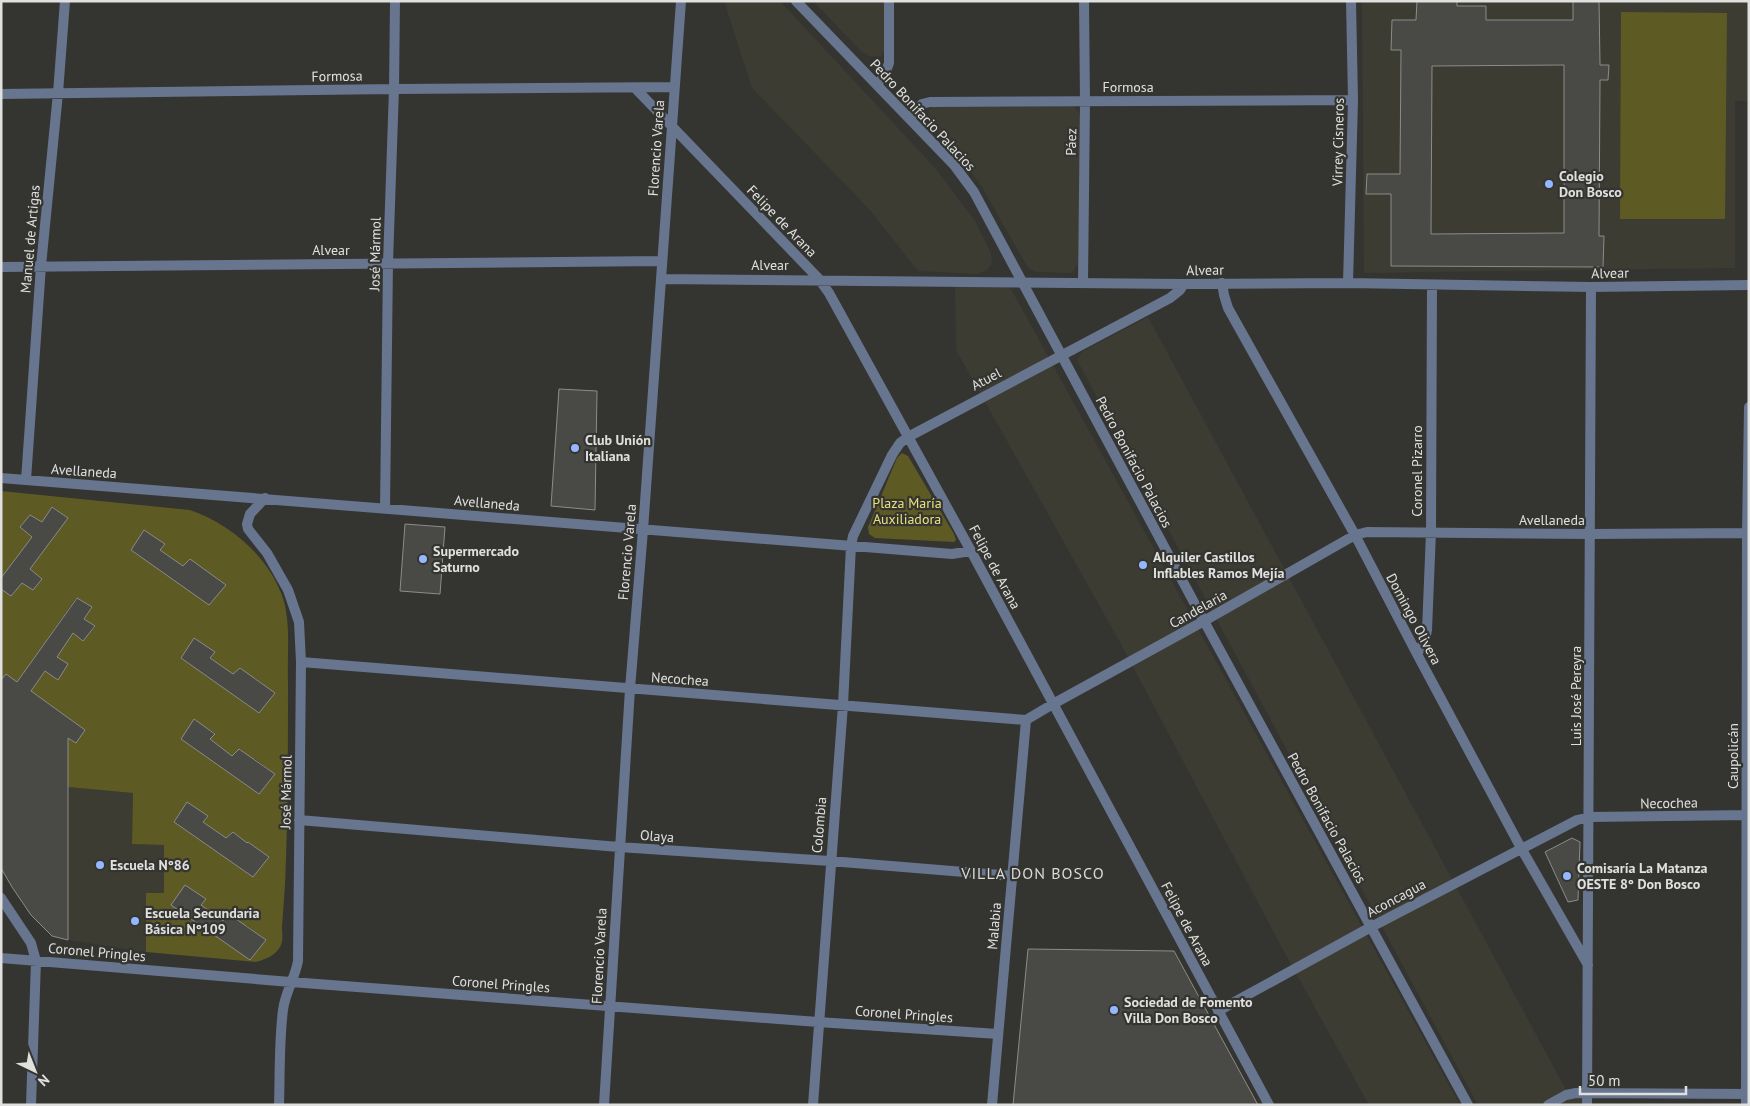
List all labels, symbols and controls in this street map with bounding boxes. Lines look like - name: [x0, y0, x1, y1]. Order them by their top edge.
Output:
- street label: Pedro Bonifacio Palacios: [866, 55, 980, 175]
- street label: Formosa: [311, 67, 363, 85]
- street label: Formosa: [1102, 78, 1154, 96]
- street label: Virrey Cisneros: [1328, 98, 1348, 187]
- street label: Florencio Varela: [644, 99, 668, 197]
- street label: Páez: [1062, 128, 1080, 156]
- place label: Colegio Don Bosco: [1559, 167, 1622, 201]
- marker: Colegio Don Bosco: [1543, 178, 1555, 190]
- street label: Felipe de Arana: [743, 181, 821, 261]
- street label: Manuel de Artigas: [16, 184, 44, 294]
- street label: José Mármol: [365, 217, 385, 292]
- street label: Alvear: [312, 241, 350, 259]
- street label: Alvear: [751, 256, 789, 274]
- street label: Alvear: [1186, 261, 1224, 279]
- street label: Alvear: [1591, 264, 1629, 282]
- street label: Atuel: [968, 364, 1004, 394]
- street label: Pedro Bonifacio Palacios: [1092, 393, 1176, 531]
- street label: Coronel Pizarro: [1408, 425, 1426, 517]
- place label: Club Unión Italiana: [585, 431, 651, 465]
- marker: Club Unión Italiana: [569, 442, 581, 454]
- street label: Avellaneda: [51, 460, 117, 482]
- street label: Avellaneda: [453, 491, 521, 515]
- park label: Plaza María Auxiliadora: [872, 494, 942, 528]
- street label: Florencio Varela: [614, 503, 640, 601]
- street label: Avellaneda: [1519, 511, 1585, 529]
- street label: Felipe de Arana: [965, 522, 1025, 612]
- place label: Supermercado Saturno: [433, 542, 519, 576]
- place label: Alquiler Castillos Inflables Ramos Mejía: [1153, 548, 1284, 582]
- marker: Supermercado Saturno: [417, 553, 429, 565]
- marker: Alquiler Castillos Inflables Ramos Mejía: [1137, 559, 1149, 571]
- street label: Domingo Olivera: [1382, 570, 1446, 668]
- street label: Candelaria: [1166, 586, 1230, 632]
- street label: Luis José Pereyra: [1567, 646, 1585, 746]
- street label: Necochea: [650, 668, 710, 690]
- street label: Caupolicán: [1724, 723, 1742, 789]
- street label: Pedro Bonifacio Palacios: [1284, 750, 1370, 887]
- street label: José Mármol: [276, 755, 296, 830]
- street label: Necochea: [1640, 793, 1698, 813]
- street label: Colombia: [808, 796, 830, 854]
- street label: Olaya: [639, 826, 675, 846]
- place label: Escuela N°86: [110, 856, 190, 874]
- marker: Escuela N°86: [94, 859, 106, 871]
- place label: Comisaría La Matanza OESTE 8° Don Bosco: [1577, 859, 1708, 893]
- district label: VILLA DON BOSCO: [960, 863, 1105, 883]
- marker: Comisaría La Matanza OESTE 8° Don Bosco: [1561, 870, 1573, 882]
- street label: Aconcagua: [1363, 875, 1429, 921]
- street label: Felipe de Arana: [1157, 879, 1217, 969]
- street label: Malabia: [983, 902, 1005, 950]
- place label: Escuela Secundaria Básica N°109: [145, 904, 259, 938]
- street label: Florencio Varela: [587, 907, 611, 1005]
- marker: Escuela Secundaria Básica N°109: [129, 915, 141, 927]
- street label: Coronel Pringles: [47, 939, 147, 965]
- street label: Coronel Pringles: [451, 972, 551, 996]
- place label: Sociedad de Fomento Villa Don Bosco: [1123, 993, 1253, 1027]
- street label: Coronel Pringles: [854, 1002, 954, 1026]
- marker: Sociedad de Fomento Villa Don Bosco: [1108, 1004, 1120, 1016]
- north arrow: [10, 1046, 60, 1096]
- scale bar: [1580, 1064, 1686, 1096]
- text: N: [34, 1071, 53, 1090]
- text: 50 m: [1588, 1071, 1621, 1090]

